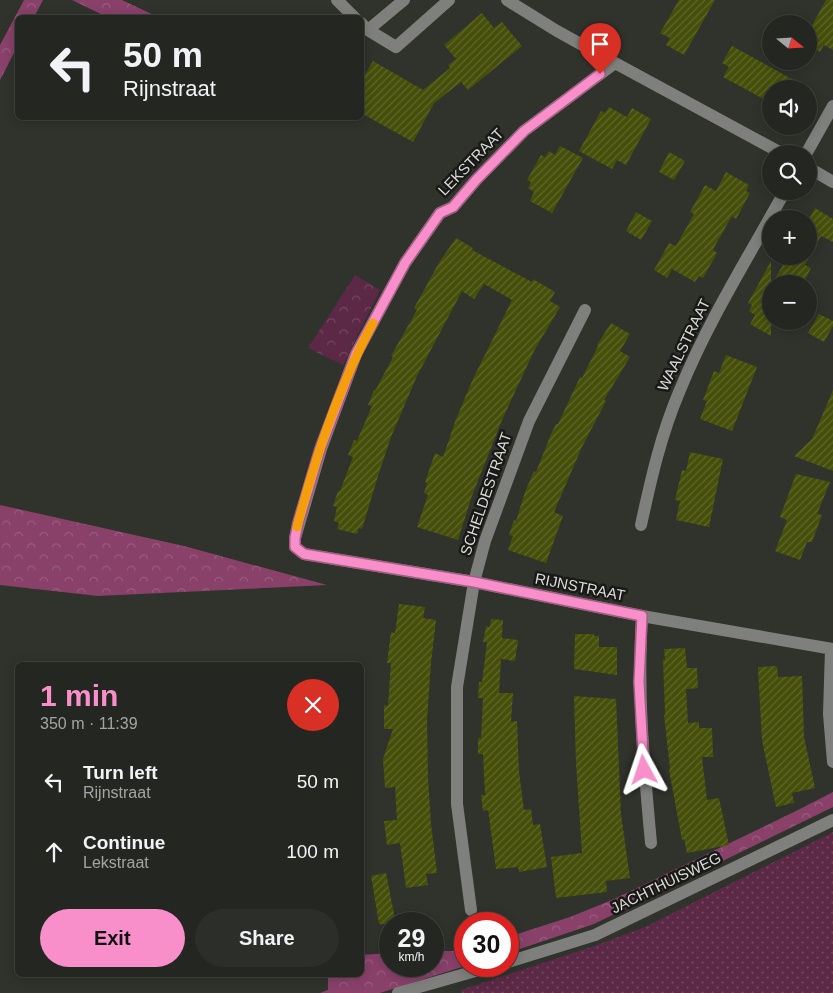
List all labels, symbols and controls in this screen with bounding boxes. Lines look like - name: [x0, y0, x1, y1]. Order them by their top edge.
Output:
- north arrow: [762, 15, 818, 70]
- map controls: [762, 15, 817, 330]
- pin: [579, 23, 621, 74]
- icon: arrive: [586, 30, 614, 58]
- icon: left: [40, 35, 105, 100]
- text: 50 m: [123, 35, 203, 74]
- text: Rijnstraat: [123, 76, 216, 101]
- button: sound: [762, 80, 817, 135]
- street label: LEKSTRAAT: [435, 125, 507, 199]
- button: search: [762, 145, 817, 200]
- button: +: [762, 210, 817, 265]
- button: −: [762, 275, 817, 330]
- street label: WAALSTRAAT: [654, 296, 713, 393]
- street label: SCHELDESTRAAT: [457, 430, 515, 558]
- street label: RIJNSTRAAT: [534, 569, 627, 604]
- text: 1 min: [40, 679, 118, 712]
- button: close: [287, 679, 339, 731]
- text: 350 m · 11:39: [40, 715, 138, 732]
- position arrow: [617, 743, 669, 795]
- text: Turn left: [83, 762, 158, 783]
- icon: left: [40, 768, 68, 796]
- text: 50 m: [297, 771, 339, 792]
- text: Rijnstraat: [83, 784, 151, 801]
- text: Continue: [83, 832, 165, 853]
- icon: ahead: [40, 838, 68, 866]
- text: 100 m: [286, 841, 339, 862]
- street label: JACHTHUISWEG: [608, 849, 723, 916]
- text: Lekstraat: [83, 854, 149, 871]
- button: Exit: [40, 909, 185, 967]
- button: Share: [195, 909, 339, 967]
- speed limit sign: 30: [454, 912, 519, 977]
- text: 29: [398, 924, 425, 952]
- text: km/h: [398, 950, 425, 964]

